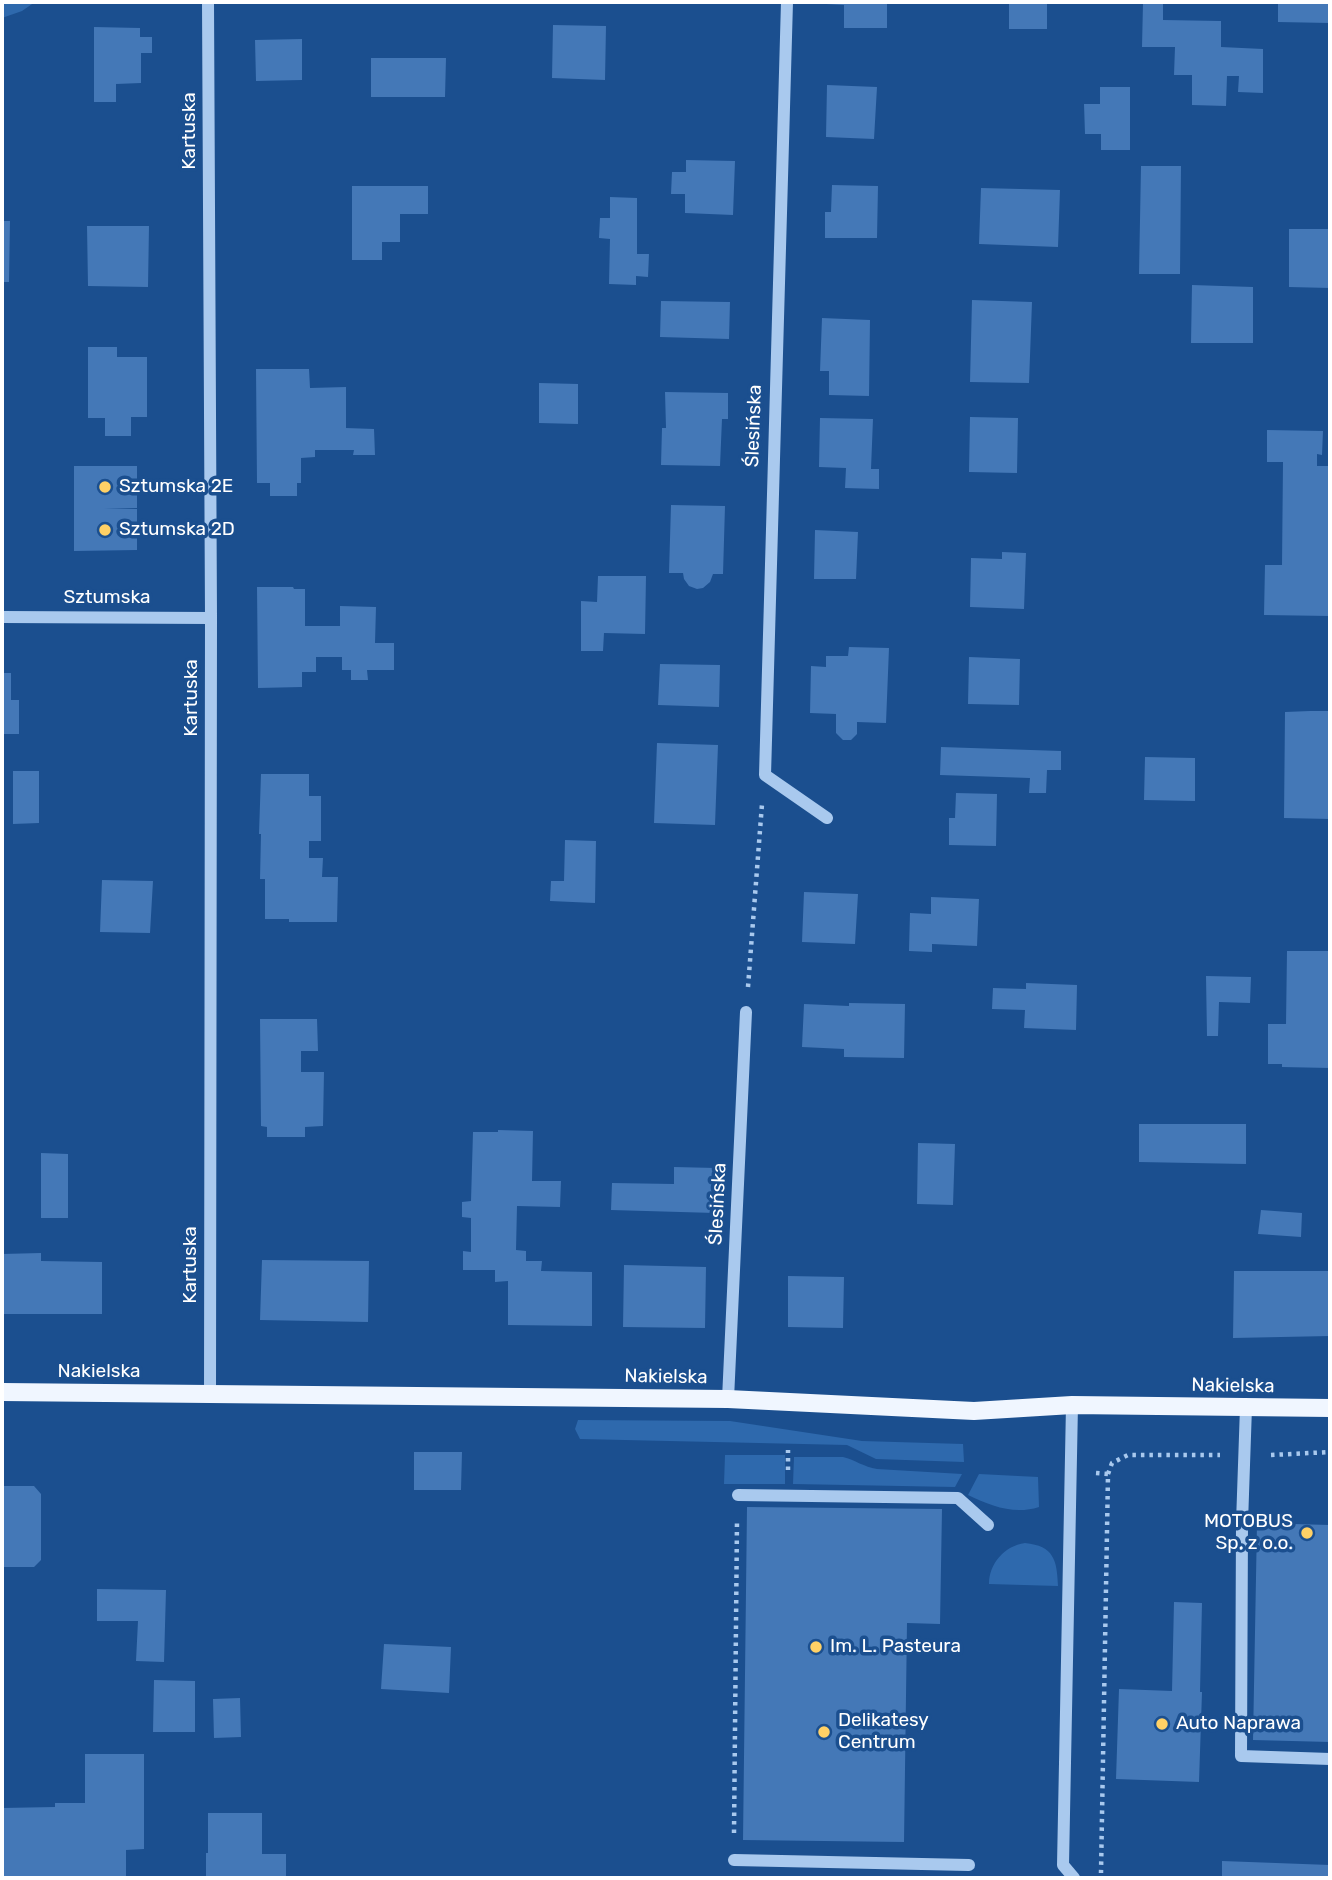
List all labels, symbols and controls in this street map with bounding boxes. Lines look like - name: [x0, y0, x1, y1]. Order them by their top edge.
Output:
- street label: Kartuska: [179, 92, 201, 170]
- street label: Ślesińska: [741, 384, 767, 468]
- place label: Sztumska 2E: [119, 476, 233, 498]
- marker: Sztumska 2E: [97, 479, 113, 495]
- place label: Sztumska 2D: [119, 519, 235, 541]
- marker: Sztumska 2D: [97, 522, 113, 538]
- street label: Sztumska: [63, 587, 151, 609]
- street label: Kartuska: [181, 659, 203, 737]
- street label: Ślesińska: [704, 1162, 732, 1246]
- street label: Kartuska: [180, 1226, 202, 1304]
- street label: Nakielska: [57, 1361, 141, 1383]
- street label: Nakielska: [624, 1365, 708, 1389]
- street label: Nakielska: [1191, 1374, 1275, 1398]
- place label: MOTOBUS Sp. z o.o.: [1204, 1511, 1293, 1555]
- marker: MOTOBUS Sp. z o.o.: [1299, 1525, 1315, 1541]
- place label: Im. L. Pasteura: [830, 1636, 961, 1658]
- marker: Im. L. Pasteura: [808, 1639, 824, 1655]
- place label: Delikatesy Centrum: [838, 1710, 929, 1754]
- place label: Auto Naprawa: [1176, 1713, 1301, 1735]
- marker: Auto Naprawa: [1154, 1716, 1170, 1732]
- marker: Delikatesy Centrum: [816, 1724, 832, 1740]

